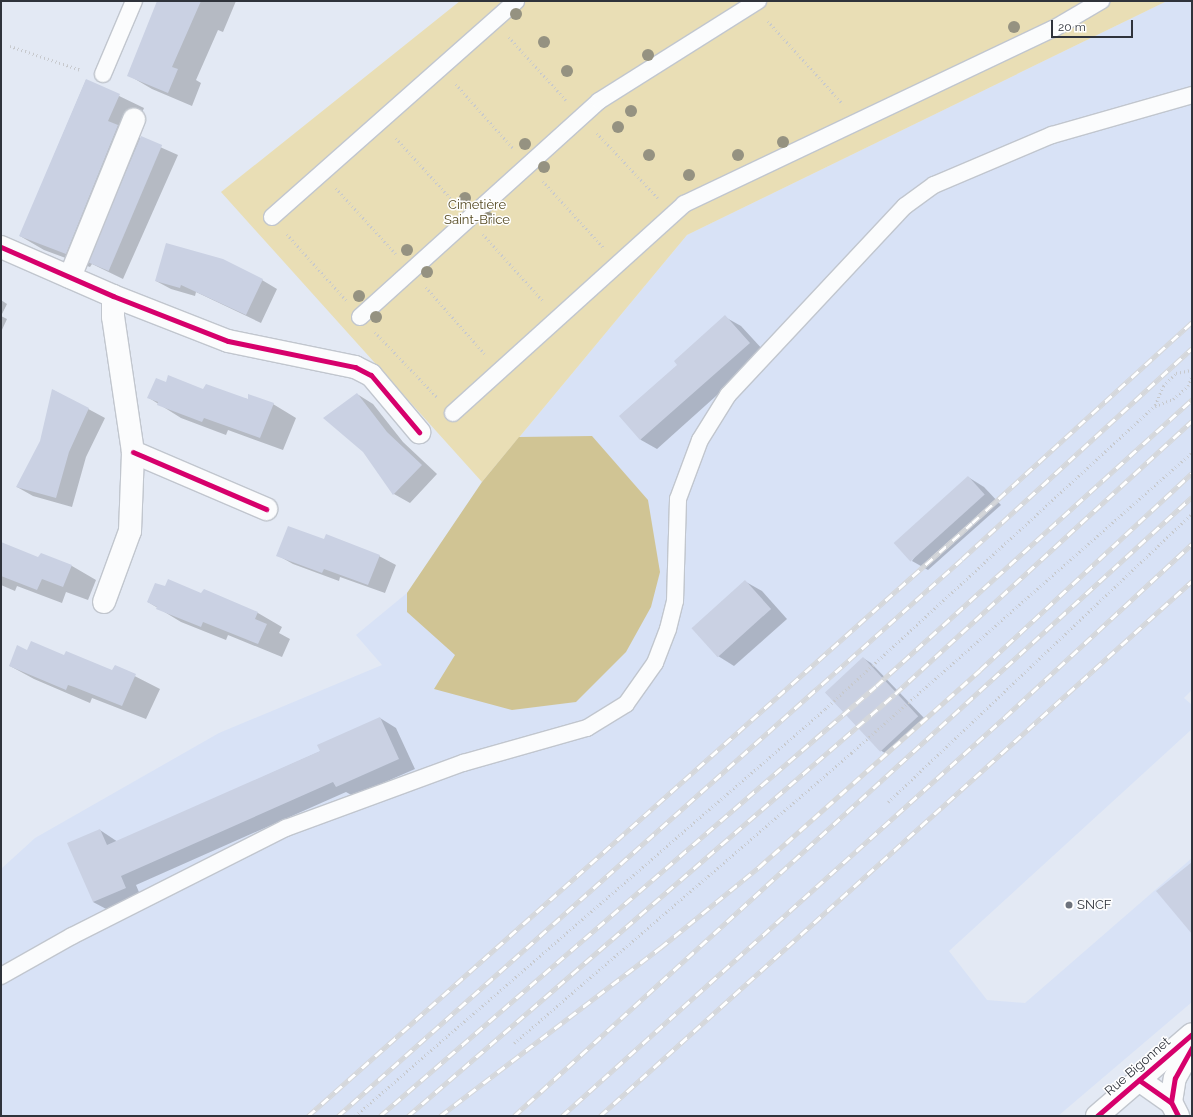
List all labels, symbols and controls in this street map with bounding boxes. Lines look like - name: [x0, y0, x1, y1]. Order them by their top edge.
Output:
- scale bar: [1053, 12, 1135, 38]
- text: 20 m: [1058, 20, 1086, 34]
- park label: Cimetière Saint-Brice: [444, 198, 510, 229]
- place label: SNCF: [1077, 897, 1112, 913]
- marker: SNCF: [1064, 900, 1074, 910]
- street label: Rue Bigonnet: [1102, 1034, 1174, 1100]

